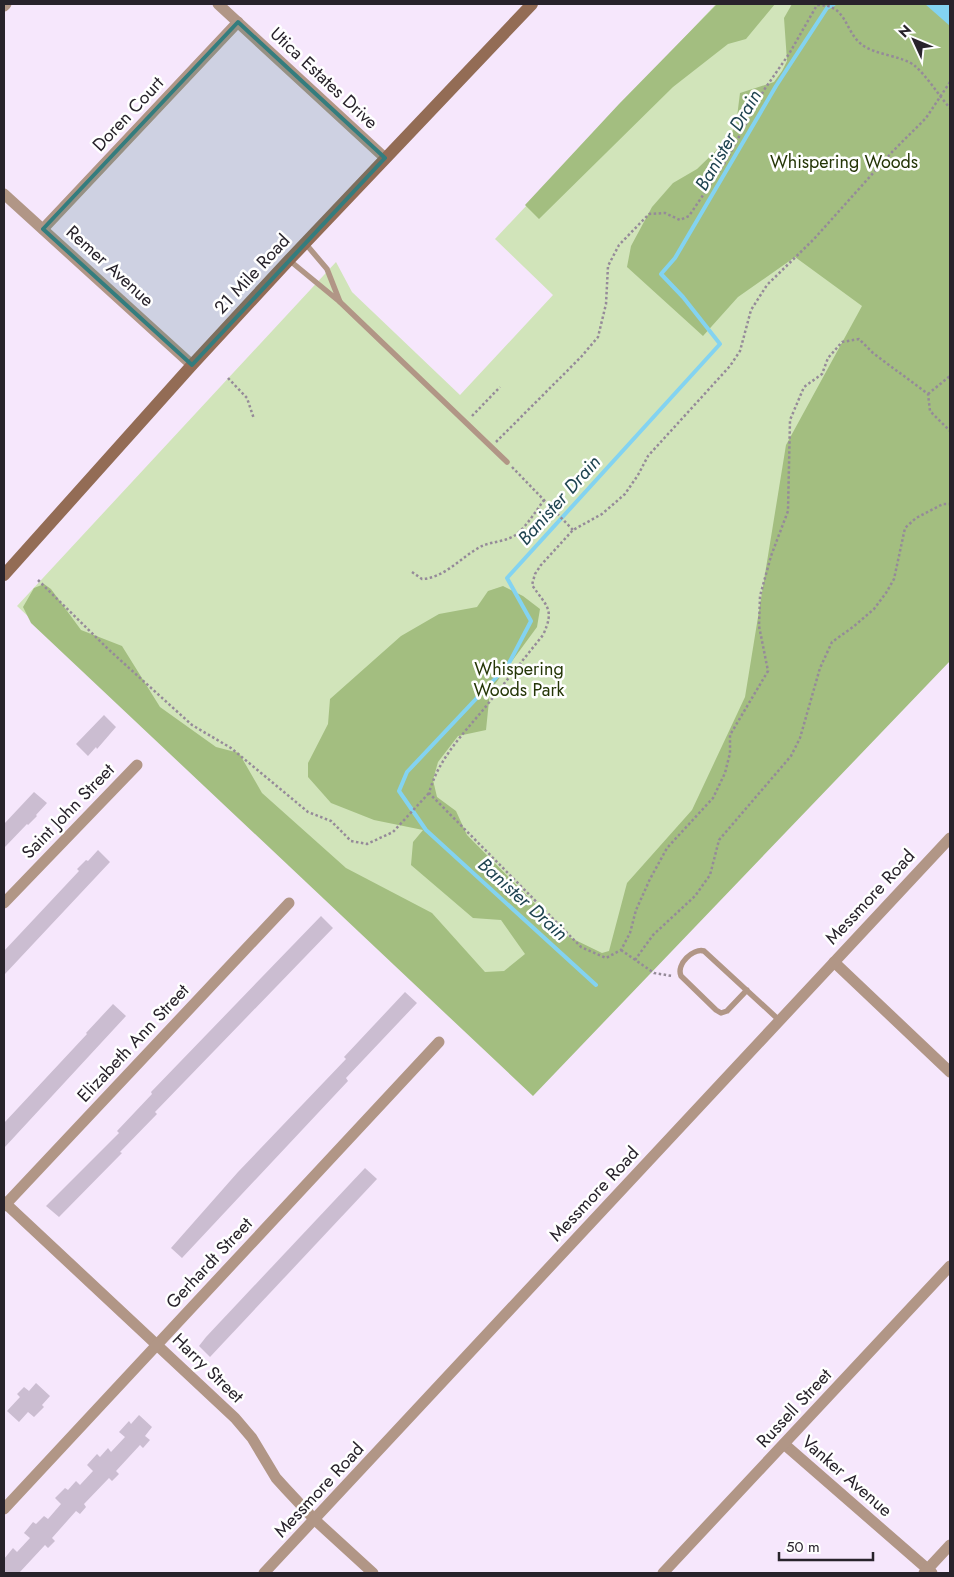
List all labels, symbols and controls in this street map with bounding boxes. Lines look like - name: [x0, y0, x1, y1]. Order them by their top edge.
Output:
- north arrow: [889, 15, 939, 65]
- text: N: [894, 20, 916, 42]
- street label: Utica Estates Drive: [264, 21, 384, 135]
- street label: Doren Court: [86, 70, 170, 157]
- water label: Banister Drain: [688, 85, 768, 195]
- park label: Whispering Woods: [770, 149, 918, 175]
- street label: Remer Avenue: [60, 219, 160, 313]
- street label: 21 Mile Road: [208, 228, 296, 320]
- water label: Banister Drain: [511, 449, 607, 551]
- park label: Whispering Woods Park: [473, 656, 565, 703]
- street label: Saint John Street: [16, 757, 121, 865]
- street label: Messmore Road: [819, 844, 921, 950]
- water label: Banister Drain: [472, 851, 574, 947]
- street label: Elizabeth Ann Street: [71, 978, 195, 1108]
- street label: Messmore Road: [543, 1141, 645, 1247]
- street label: Gerhardt Street: [160, 1211, 259, 1315]
- street label: Harry Street: [166, 1327, 250, 1409]
- street label: Russell Street: [750, 1362, 838, 1453]
- street label: Vanker Avenue: [796, 1429, 898, 1523]
- street label: Messmore Road: [268, 1437, 370, 1543]
- scale bar: [779, 1530, 873, 1562]
- text: 50 m: [786, 1536, 820, 1558]

